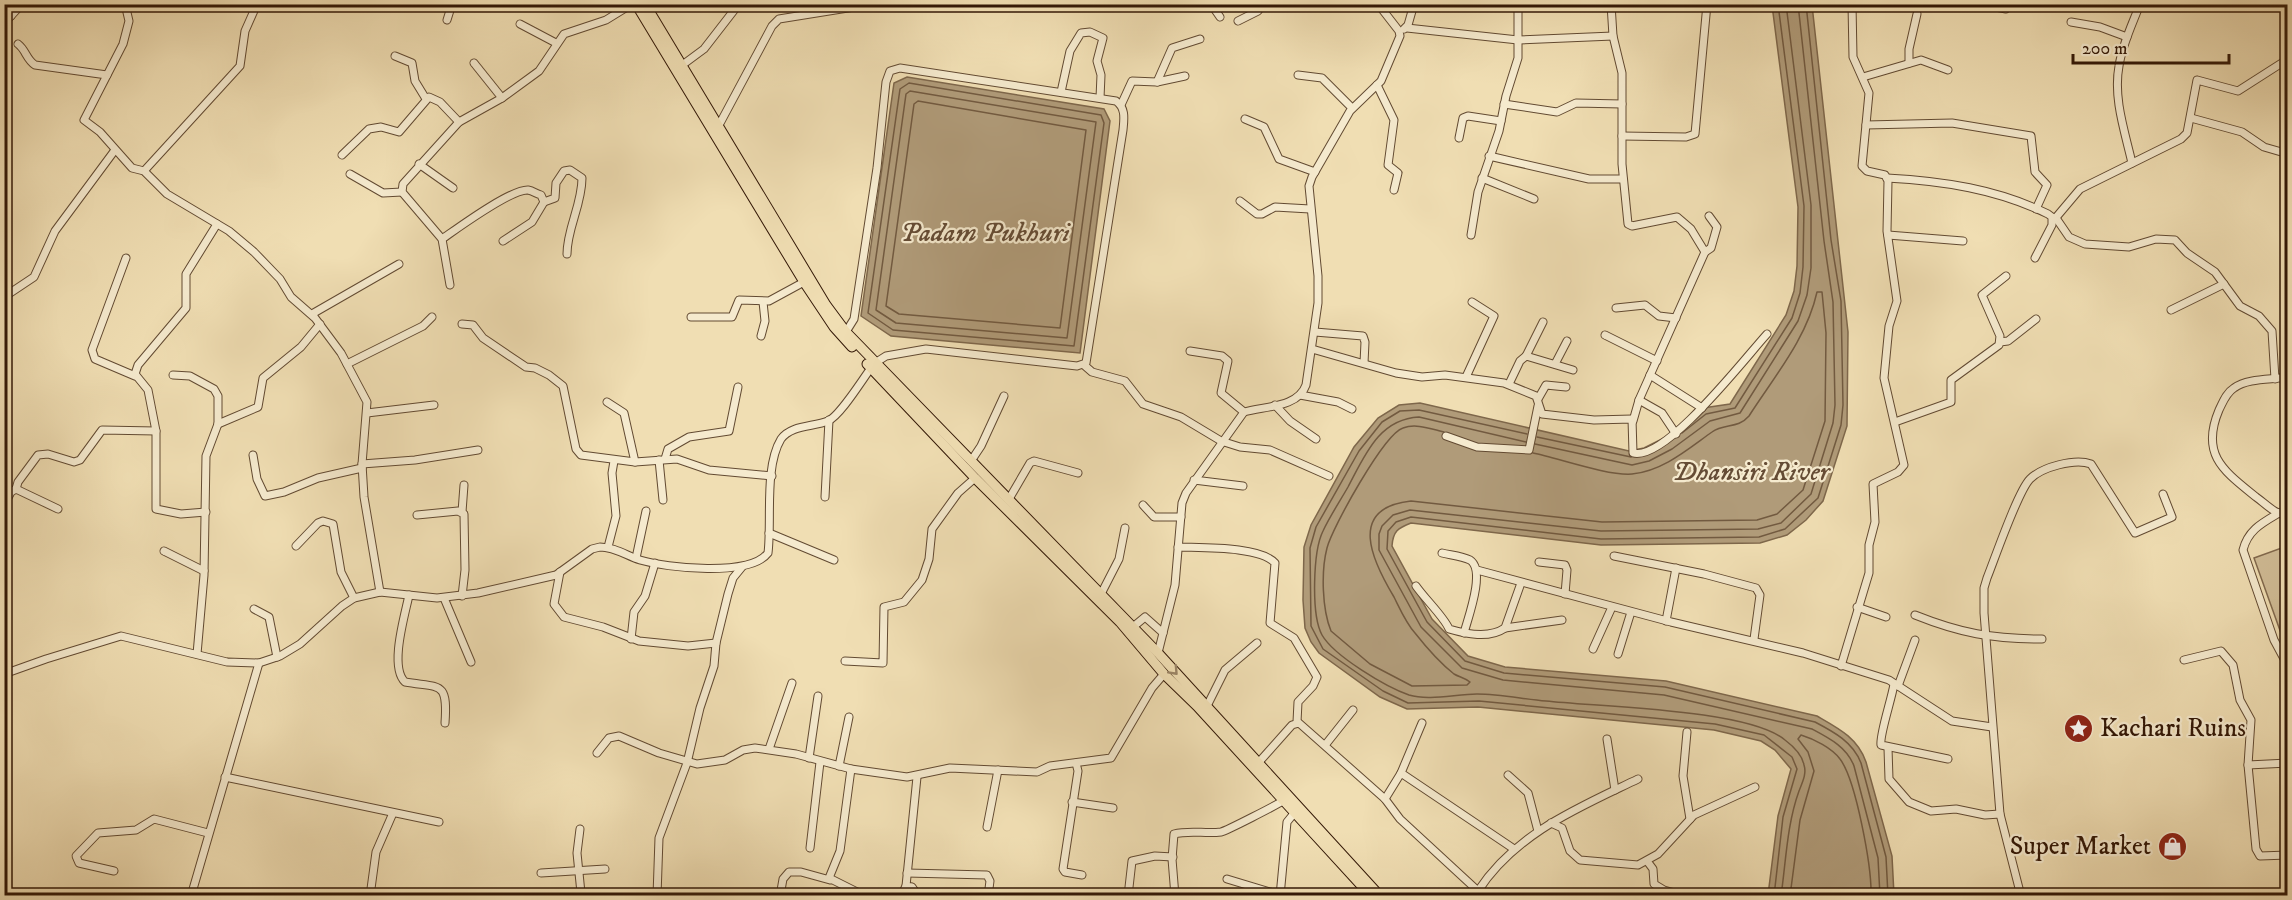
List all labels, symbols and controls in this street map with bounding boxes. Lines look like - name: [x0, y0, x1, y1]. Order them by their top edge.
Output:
- scale bar: [2073, 27, 2229, 65]
- text: 200 m: [2082, 38, 2128, 60]
- water label: Padam Pukhuri: [900, 216, 1071, 250]
- water label: Dhansiri River: [1673, 455, 1832, 489]
- one-way arrow: [1167, 664, 1178, 675]
- place icon: Kachari Ruins: [2063, 712, 2095, 744]
- place label: Kachari Ruins: [2100, 712, 2246, 745]
- place label: Super Market: [2010, 830, 2151, 863]
- shop icon: Super Market: [2156, 830, 2188, 862]

